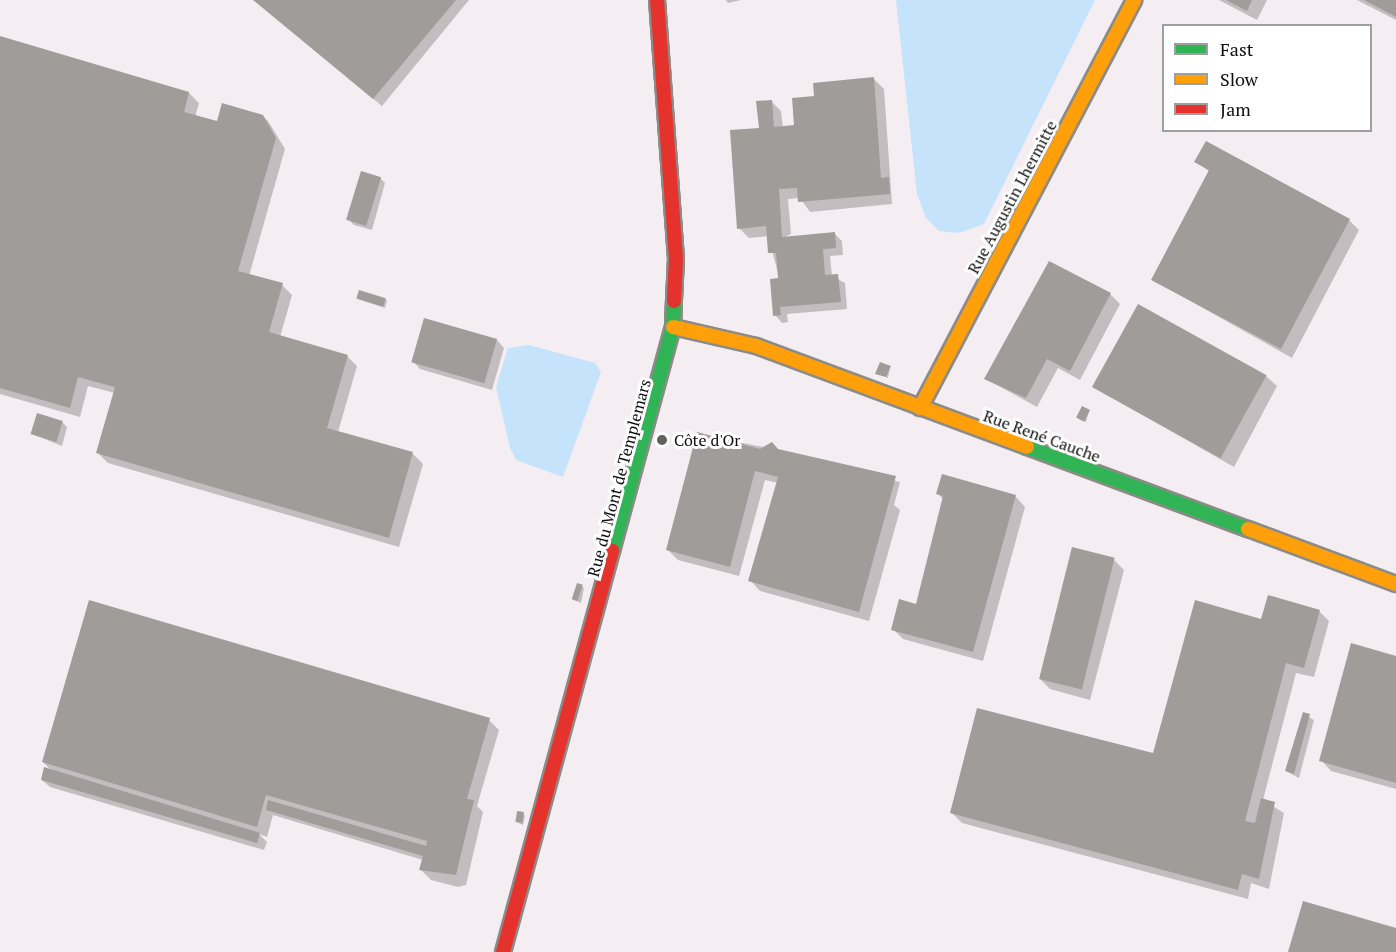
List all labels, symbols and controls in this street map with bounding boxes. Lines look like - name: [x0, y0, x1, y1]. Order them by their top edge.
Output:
- legend: [1162, 24, 1372, 132]
- text: Fast: [1220, 37, 1253, 61]
- text: Slow: [1220, 67, 1258, 91]
- text: Jam: [1220, 97, 1251, 121]
- street label: Rue Augustin Lhermitte: [963, 117, 1061, 277]
- street label: Rue du Mont de Templemars: [583, 377, 655, 579]
- street label: Rue René Cauche: [981, 406, 1103, 466]
- place label: Côte d'Or: [674, 430, 740, 450]
- marker: Côte d'Or: [655, 433, 669, 447]

